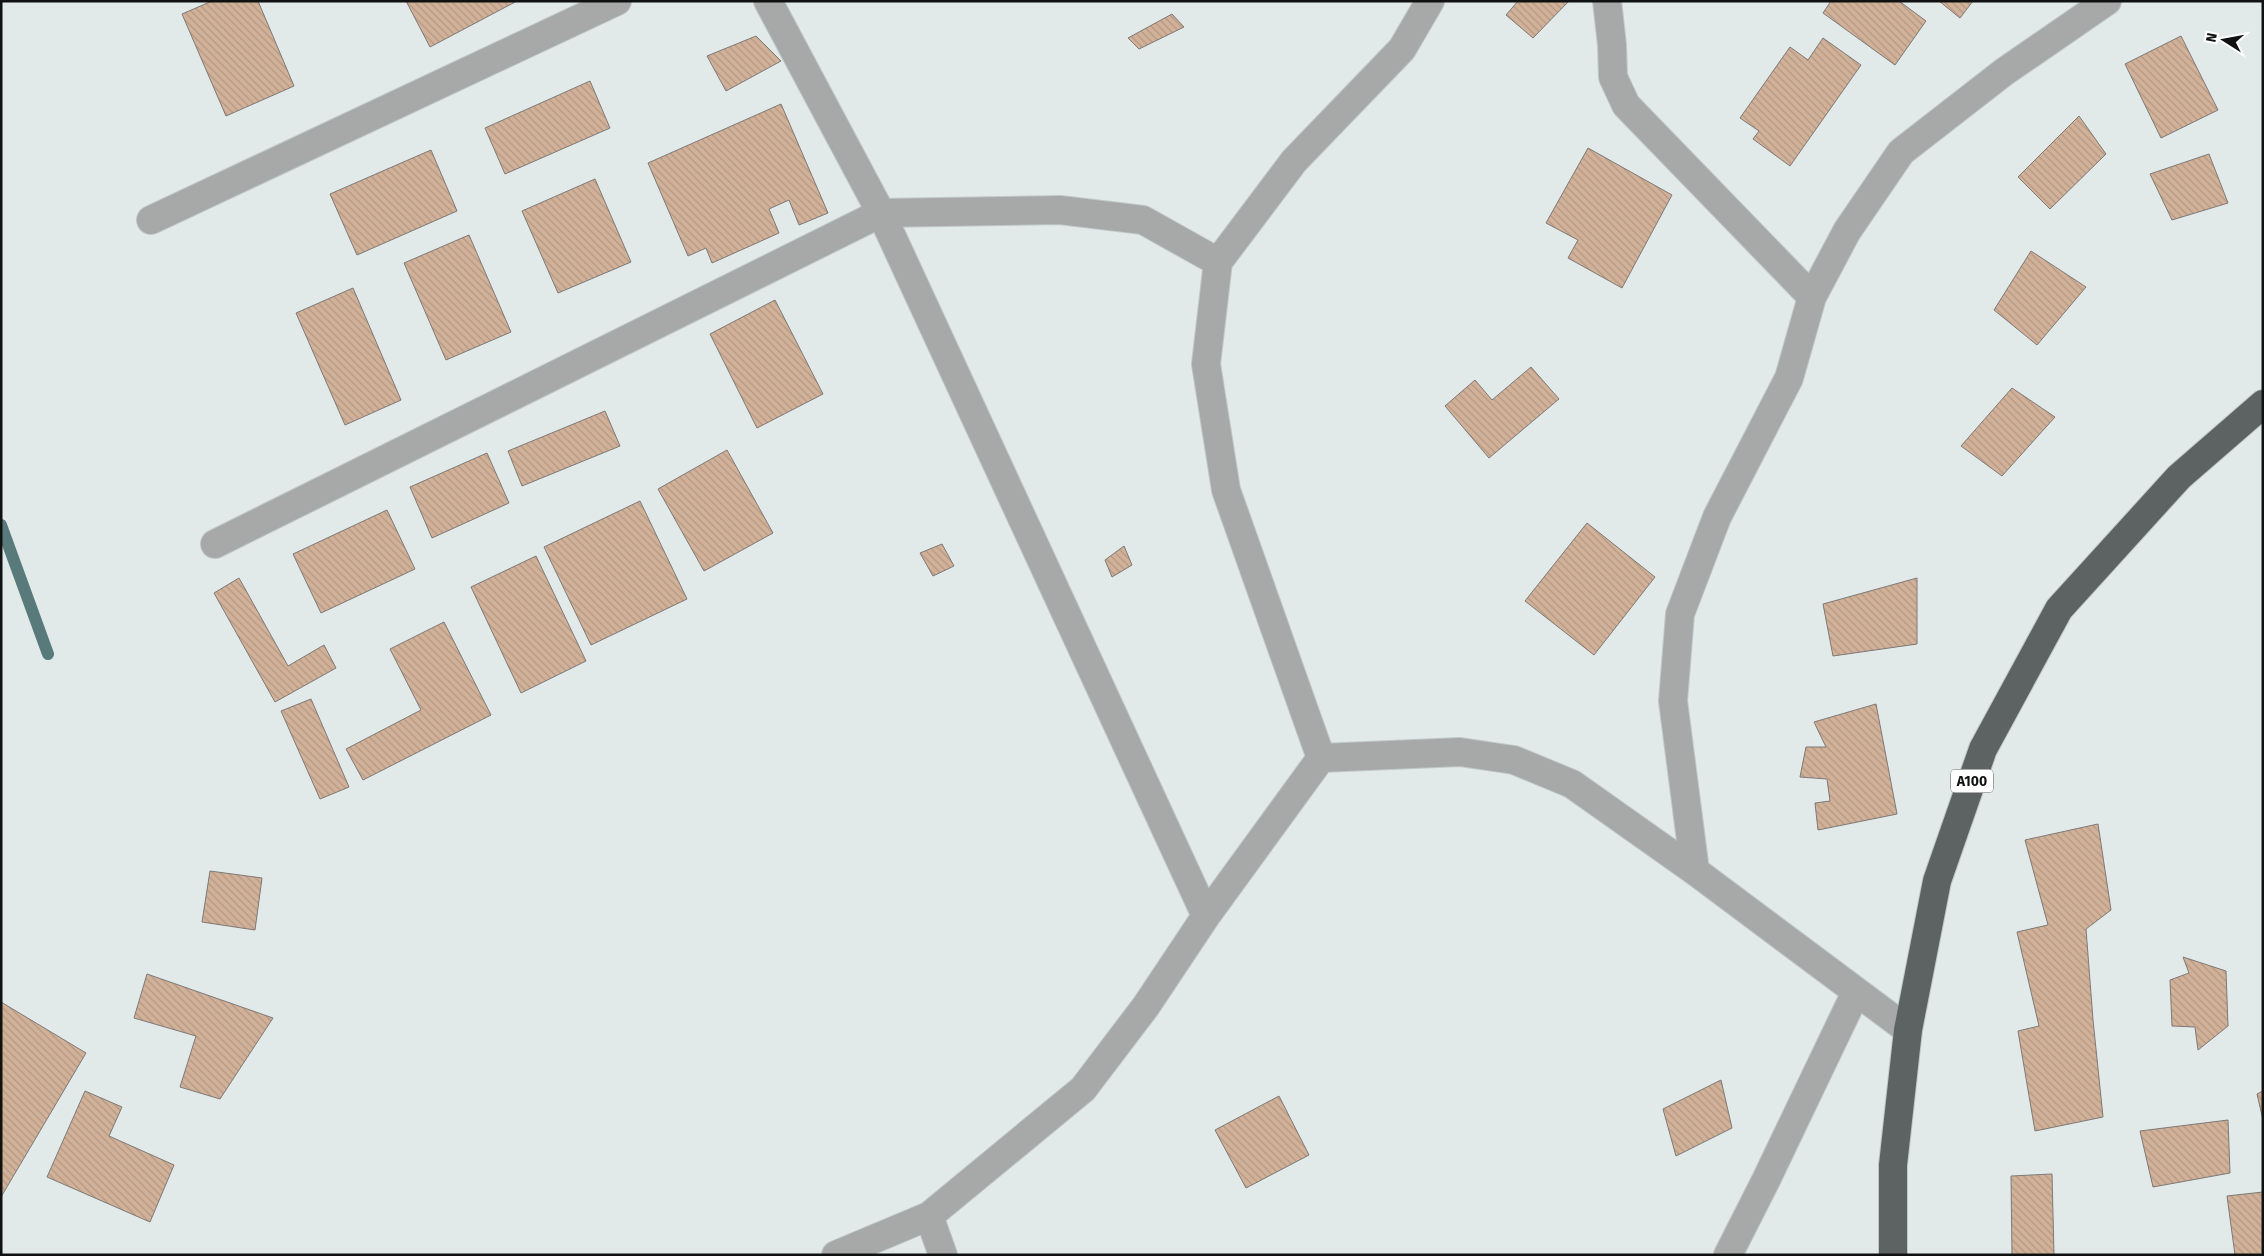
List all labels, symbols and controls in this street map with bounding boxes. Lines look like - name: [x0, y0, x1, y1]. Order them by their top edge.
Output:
- north arrow: [2199, 15, 2249, 65]
- text: N: [2202, 31, 2221, 44]
- road number: A100: [1951, 769, 1993, 792]

